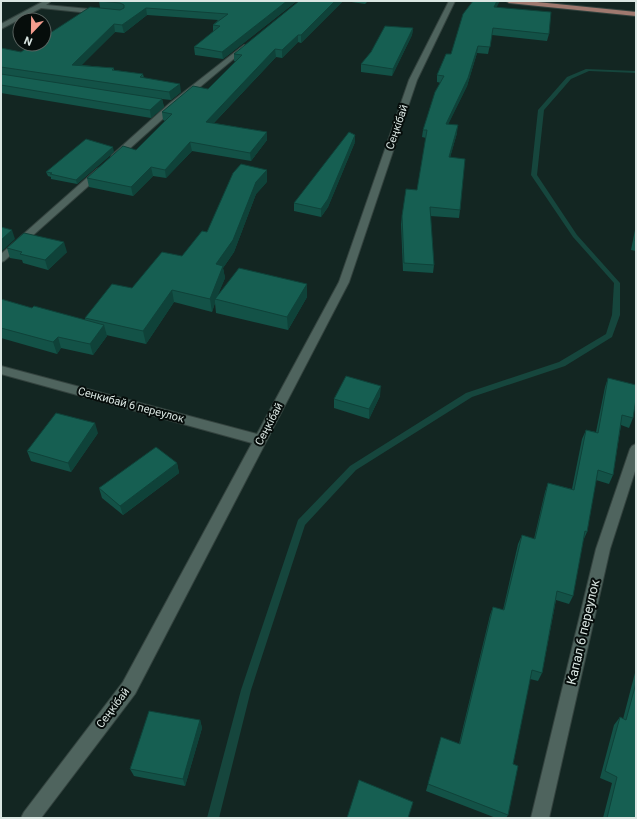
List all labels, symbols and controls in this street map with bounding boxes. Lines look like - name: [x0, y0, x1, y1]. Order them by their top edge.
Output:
- north arrow: [12, 12, 52, 52]
- text: N: [22, 33, 34, 48]
- street label: Сеңкібай: [383, 103, 411, 151]
- street label: Сенкибай 6 переулок: [76, 385, 186, 425]
- street label: Сеңкібай: [252, 400, 286, 448]
- street label: Капал 6 переулок: [564, 578, 602, 686]
- street label: Сеңкібай: [94, 685, 132, 731]

